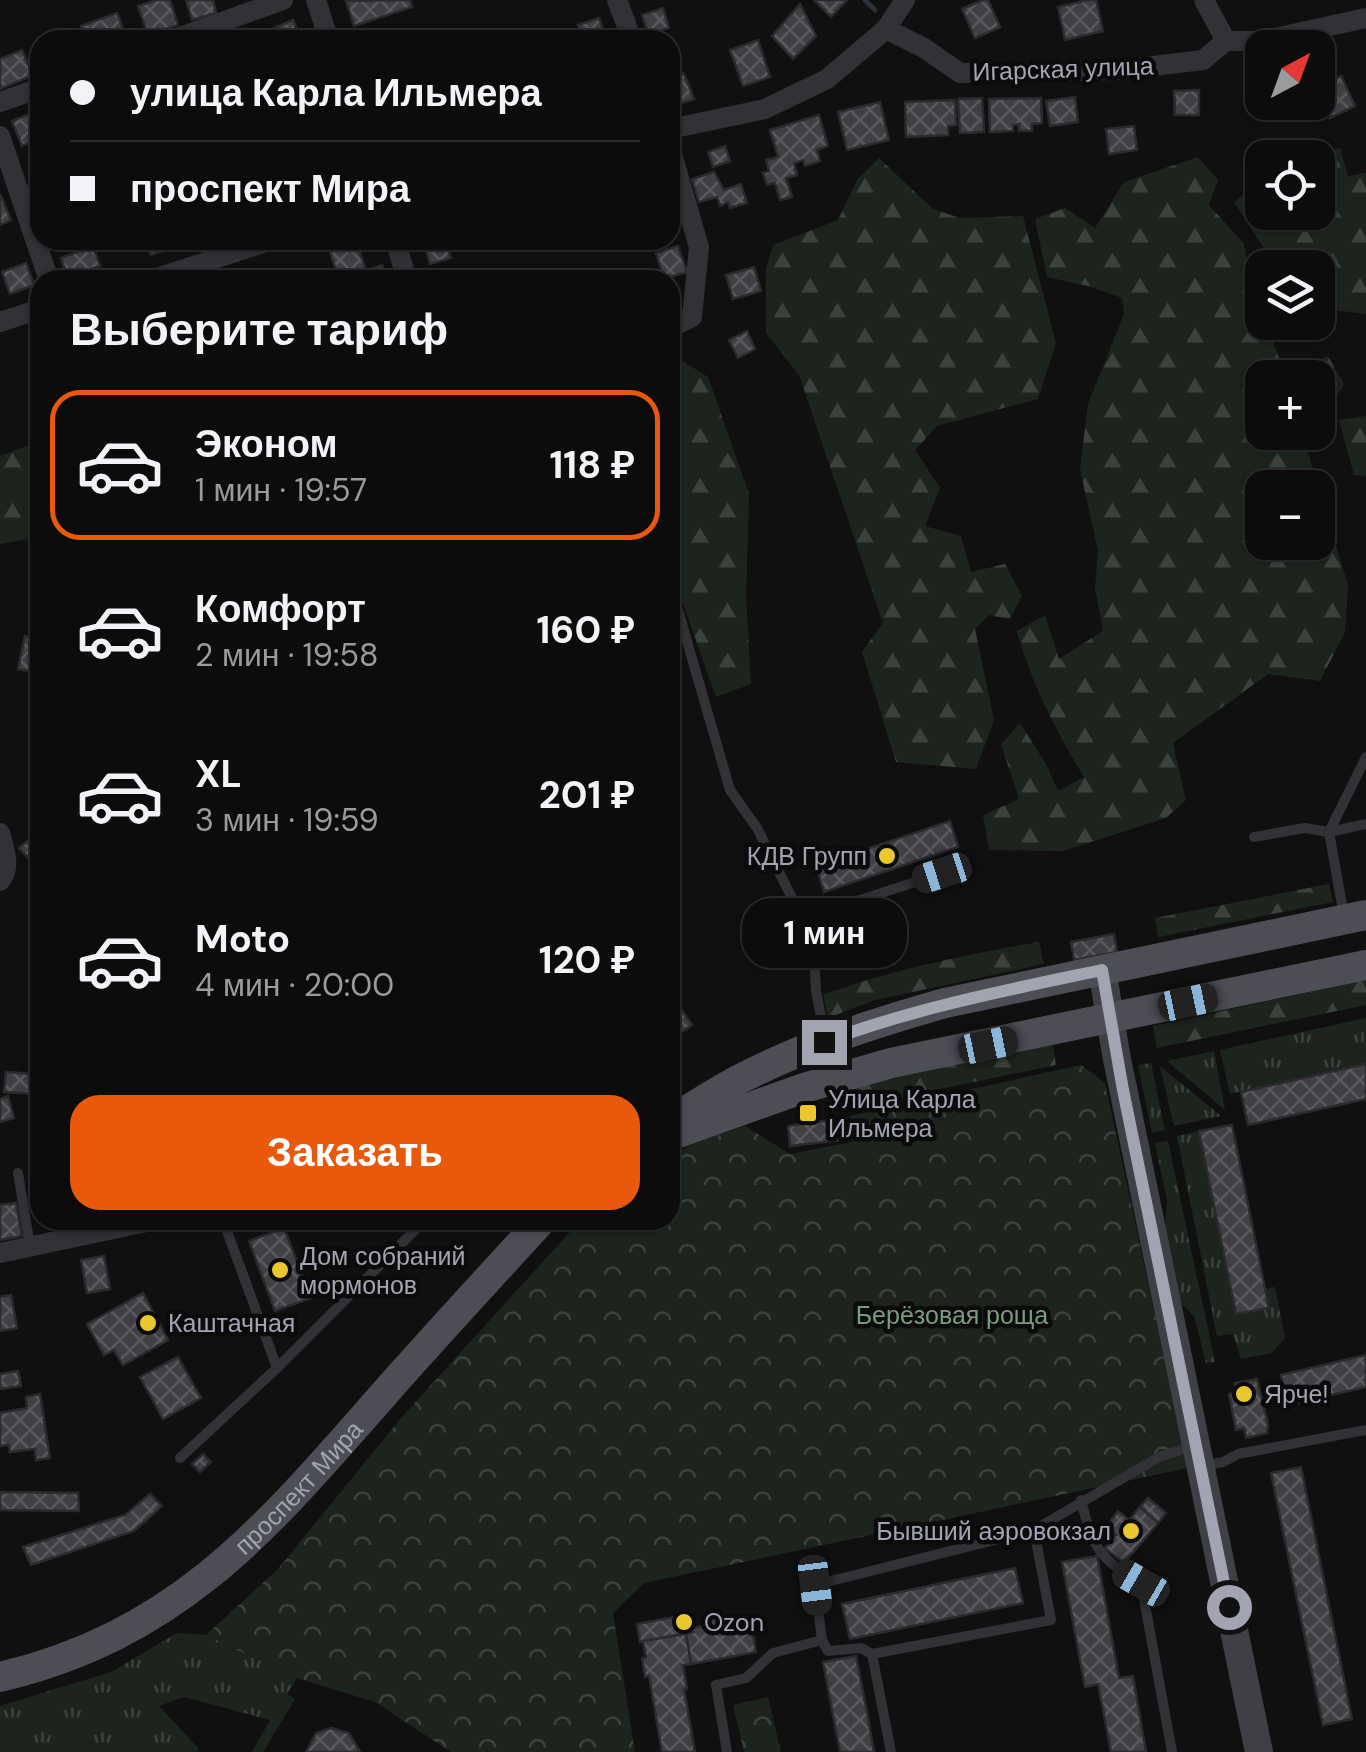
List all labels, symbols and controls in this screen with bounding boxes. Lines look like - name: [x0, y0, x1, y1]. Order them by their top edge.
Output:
- north arrow: [1245, 30, 1335, 120]
- map controls: [1245, 30, 1335, 560]
- street label: Игарская улица: [972, 49, 1154, 89]
- text: улица Карла Ильмера: [130, 68, 542, 118]
- button: locate: [1245, 140, 1335, 230]
- text: проспект Мира: [130, 164, 410, 214]
- button: layers: [1245, 250, 1335, 340]
- text: Выберите тариф: [70, 300, 448, 359]
- button: +: [1245, 360, 1335, 450]
- text: Эконом: [195, 419, 338, 469]
- icon: car: [75, 420, 165, 510]
- text: 118 ₽: [549, 440, 635, 490]
- text: 1 мин · 19:57: [195, 469, 367, 511]
- button: −: [1245, 470, 1335, 560]
- text: Комфорт: [195, 584, 366, 634]
- icon: car: [75, 585, 165, 675]
- text: 160 ₽: [537, 605, 635, 655]
- text: 2 мин · 19:58: [195, 634, 378, 676]
- text: XL: [195, 749, 242, 799]
- icon: car: [75, 750, 165, 840]
- text: 201 ₽: [539, 770, 635, 820]
- text: 3 мин · 19:59: [195, 799, 379, 841]
- place label: КДВ Групп: [747, 840, 867, 873]
- marker: КДВ Групп: [876, 845, 898, 867]
- car: [909, 849, 975, 897]
- callout: 1 мин: [742, 897, 906, 967]
- text: 1 мин: [784, 912, 865, 954]
- text: Moto: [195, 914, 290, 964]
- icon: car: [75, 915, 165, 1005]
- text: 120 ₽: [539, 935, 635, 985]
- text: 4 мин · 20:00: [195, 964, 394, 1006]
- car: [1156, 981, 1220, 1023]
- route end: [802, 1020, 847, 1065]
- car: [956, 1024, 1020, 1066]
- place label: Улица Карла Ильмера: [828, 1083, 976, 1145]
- button: Заказать: [70, 1095, 640, 1210]
- marker: Улица Карла Ильмера: [797, 1102, 819, 1124]
- place label: Дом собраний мормонов: [300, 1240, 466, 1302]
- marker: Дом собраний мормонов: [269, 1259, 291, 1281]
- park label: Берёзовая роща: [856, 1299, 1048, 1332]
- place label: Каштачная: [168, 1307, 295, 1340]
- marker: Каштачная: [137, 1312, 159, 1334]
- place label: Ярче!: [1264, 1378, 1329, 1411]
- marker: Ярче!: [1233, 1383, 1255, 1405]
- street label: проспект Мира: [227, 1413, 370, 1562]
- place label: Бывший аэровокзал: [876, 1515, 1111, 1548]
- marker: Бывший аэровокзал: [1120, 1520, 1142, 1542]
- car: [796, 1553, 834, 1617]
- car: [1108, 1555, 1174, 1611]
- route start: [1207, 1585, 1252, 1630]
- place label: Ozon: [704, 1606, 764, 1639]
- marker: Ozon: [673, 1611, 695, 1633]

